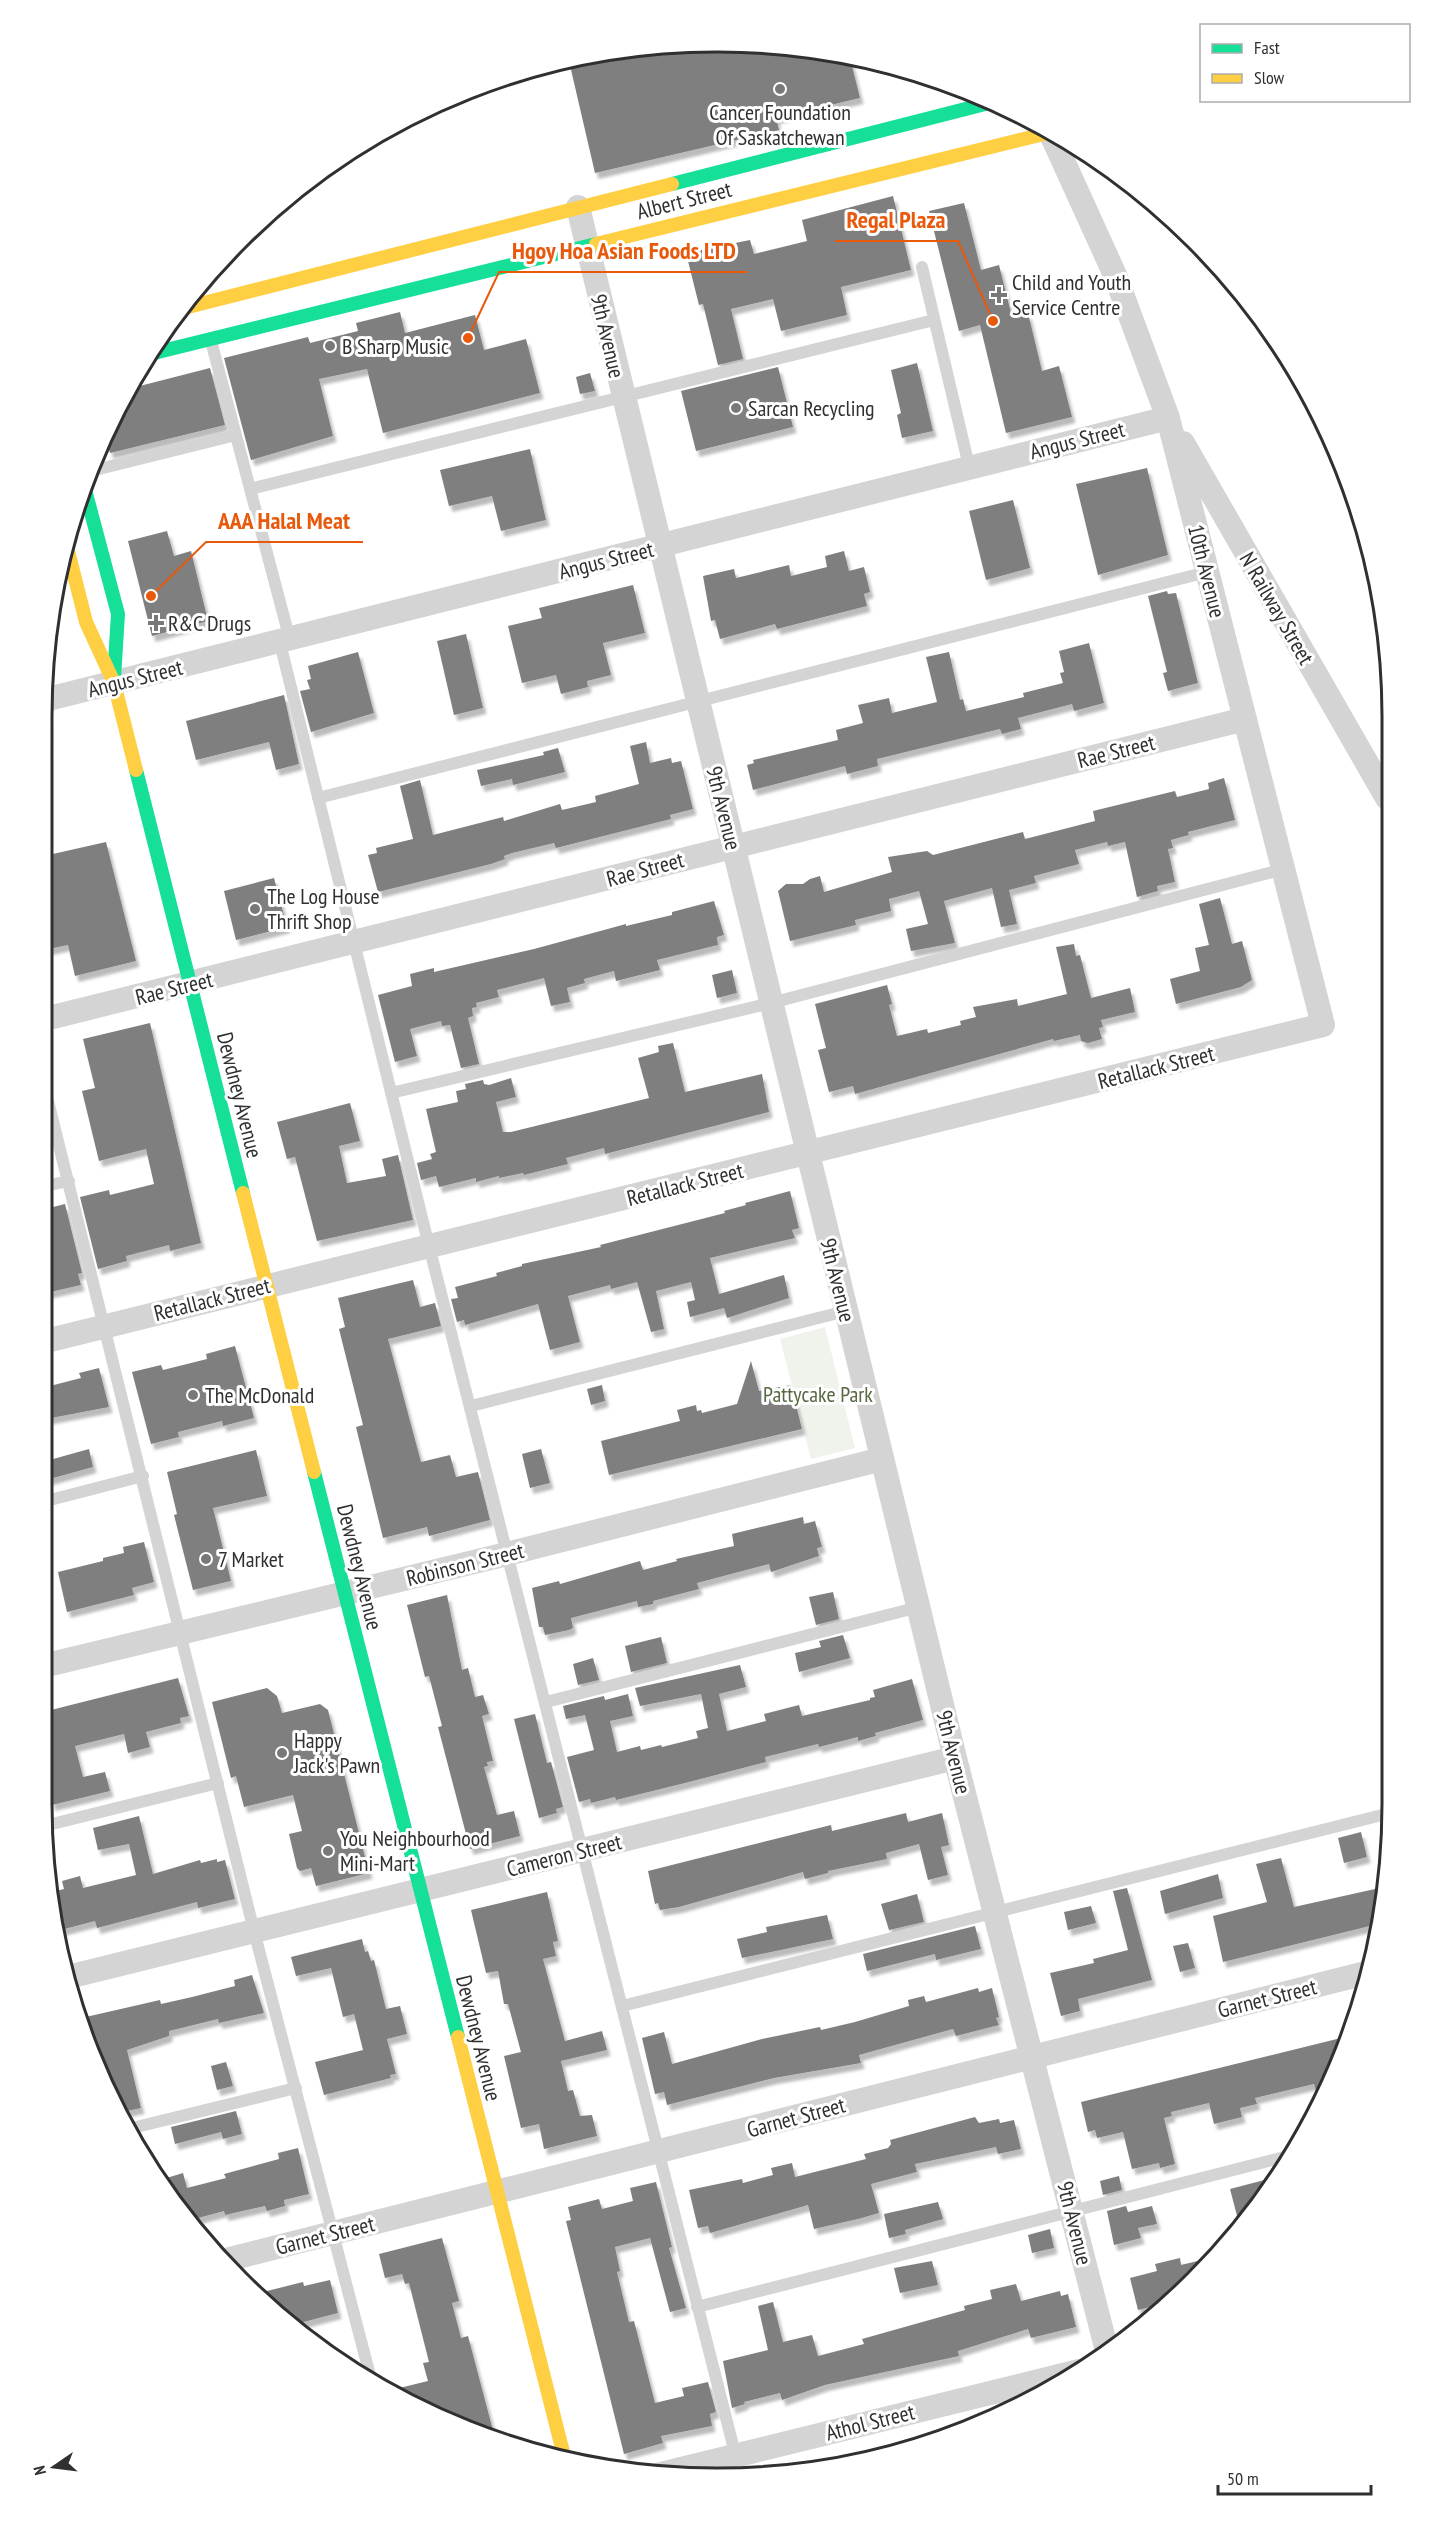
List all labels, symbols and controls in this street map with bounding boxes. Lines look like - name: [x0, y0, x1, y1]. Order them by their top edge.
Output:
- legend: [1200, 24, 1410, 102]
- text: Fast: [1254, 36, 1280, 59]
- text: Slow: [1254, 66, 1285, 89]
- marker: Cancer Foundation Of Saskatchewan: [773, 82, 787, 96]
- place label: Cancer Foundation Of Saskatchewan: [709, 98, 851, 151]
- street label: Albert Street: [634, 175, 734, 225]
- callout: Regal Plaza: [835, 199, 958, 241]
- text: Regal Plaza: [847, 204, 946, 235]
- callout: Hgoy Hoa Asian Foods LTD: [499, 230, 748, 272]
- text: Hgoy Hoa Asian Foods LTD: [512, 235, 736, 266]
- place label: Child and Youth Service Centre: [1012, 268, 1131, 321]
- marker: Child and Youth Service Centre: [990, 286, 1008, 304]
- street label: 9th Avenue: [585, 291, 631, 381]
- place label: B Sharp Music: [342, 332, 449, 360]
- marker: B Sharp Music: [323, 339, 337, 353]
- place label: Sarcan Recycling: [748, 394, 875, 422]
- marker: Sarcan Recycling: [729, 401, 743, 415]
- street label: Angus Street: [1027, 415, 1127, 465]
- callout: AAA Halal Meat: [206, 500, 363, 542]
- text: AAA Halal Meat: [217, 505, 350, 536]
- street label: 10th Avenue: [1182, 521, 1232, 621]
- street label: Angus Street: [556, 535, 656, 585]
- street label: N Railway Street: [1234, 547, 1320, 669]
- place label: R&C Drugs: [168, 609, 251, 637]
- marker: R&C Drugs: [149, 616, 163, 630]
- street label: Angus Street: [85, 653, 185, 703]
- street label: Rae Street: [1074, 728, 1158, 774]
- street label: 9th Avenue: [700, 763, 748, 853]
- street label: Rae Street: [603, 845, 687, 893]
- place label: The Log House Thrift Shop: [267, 882, 379, 935]
- marker: The Log House Thrift Shop: [248, 902, 262, 916]
- street label: Rae Street: [132, 965, 216, 1011]
- street label: Dewdney Avenue: [211, 1029, 269, 1161]
- street label: Retallack Street: [1095, 1039, 1217, 1095]
- street label: Retallack Street: [624, 1156, 746, 1212]
- street label: 9th Avenue: [814, 1235, 862, 1325]
- street label: Retallack Street: [151, 1271, 273, 1327]
- park label: Pattycake Park: [763, 1380, 873, 1408]
- place label: The McDonald: [205, 1381, 314, 1409]
- marker: The McDonald: [186, 1388, 200, 1402]
- street label: Dewdney Avenue: [331, 1501, 389, 1633]
- street label: Robinson Street: [403, 1536, 527, 1592]
- place label: 7 Market: [218, 1545, 284, 1573]
- marker: 7 Market: [199, 1552, 213, 1566]
- street label: 9th Avenue: [930, 1707, 978, 1797]
- place label: Happy Jack's Pawn: [293, 1726, 380, 1779]
- marker: Happy Jack's Pawn: [275, 1746, 289, 1760]
- place label: You Neighbourhood Mini-Mart: [340, 1824, 490, 1877]
- street label: Cameron Street: [504, 1827, 624, 1883]
- marker: You Neighbourhood Mini-Mart: [321, 1844, 335, 1858]
- street label: Dewdney Avenue: [450, 1972, 508, 2104]
- street label: Garnet Street: [1215, 1972, 1319, 2024]
- street label: Garnet Street: [744, 2090, 848, 2144]
- street label: 9th Avenue: [1051, 2178, 1099, 2268]
- street label: Garnet Street: [273, 2209, 377, 2261]
- street label: Athol Street: [823, 2397, 917, 2447]
- north arrow: [24, 2437, 84, 2497]
- scale bar: [1218, 2458, 1371, 2496]
- text: N: [29, 2464, 50, 2477]
- text: 50 m: [1227, 2467, 1259, 2490]

